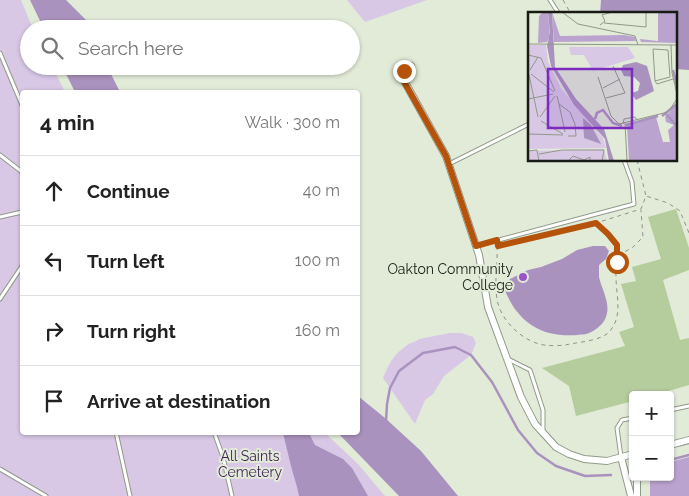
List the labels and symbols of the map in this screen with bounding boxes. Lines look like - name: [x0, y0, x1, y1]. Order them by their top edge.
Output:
- inset map: [528, 12, 676, 161]
- route end: [393, 60, 416, 83]
- route start: [606, 251, 629, 274]
- place label: Oakton Community College: [387, 261, 513, 293]
- marker: Oakton Community College: [517, 271, 529, 283]
- park label: All Saints Cemetery: [218, 448, 282, 480]

